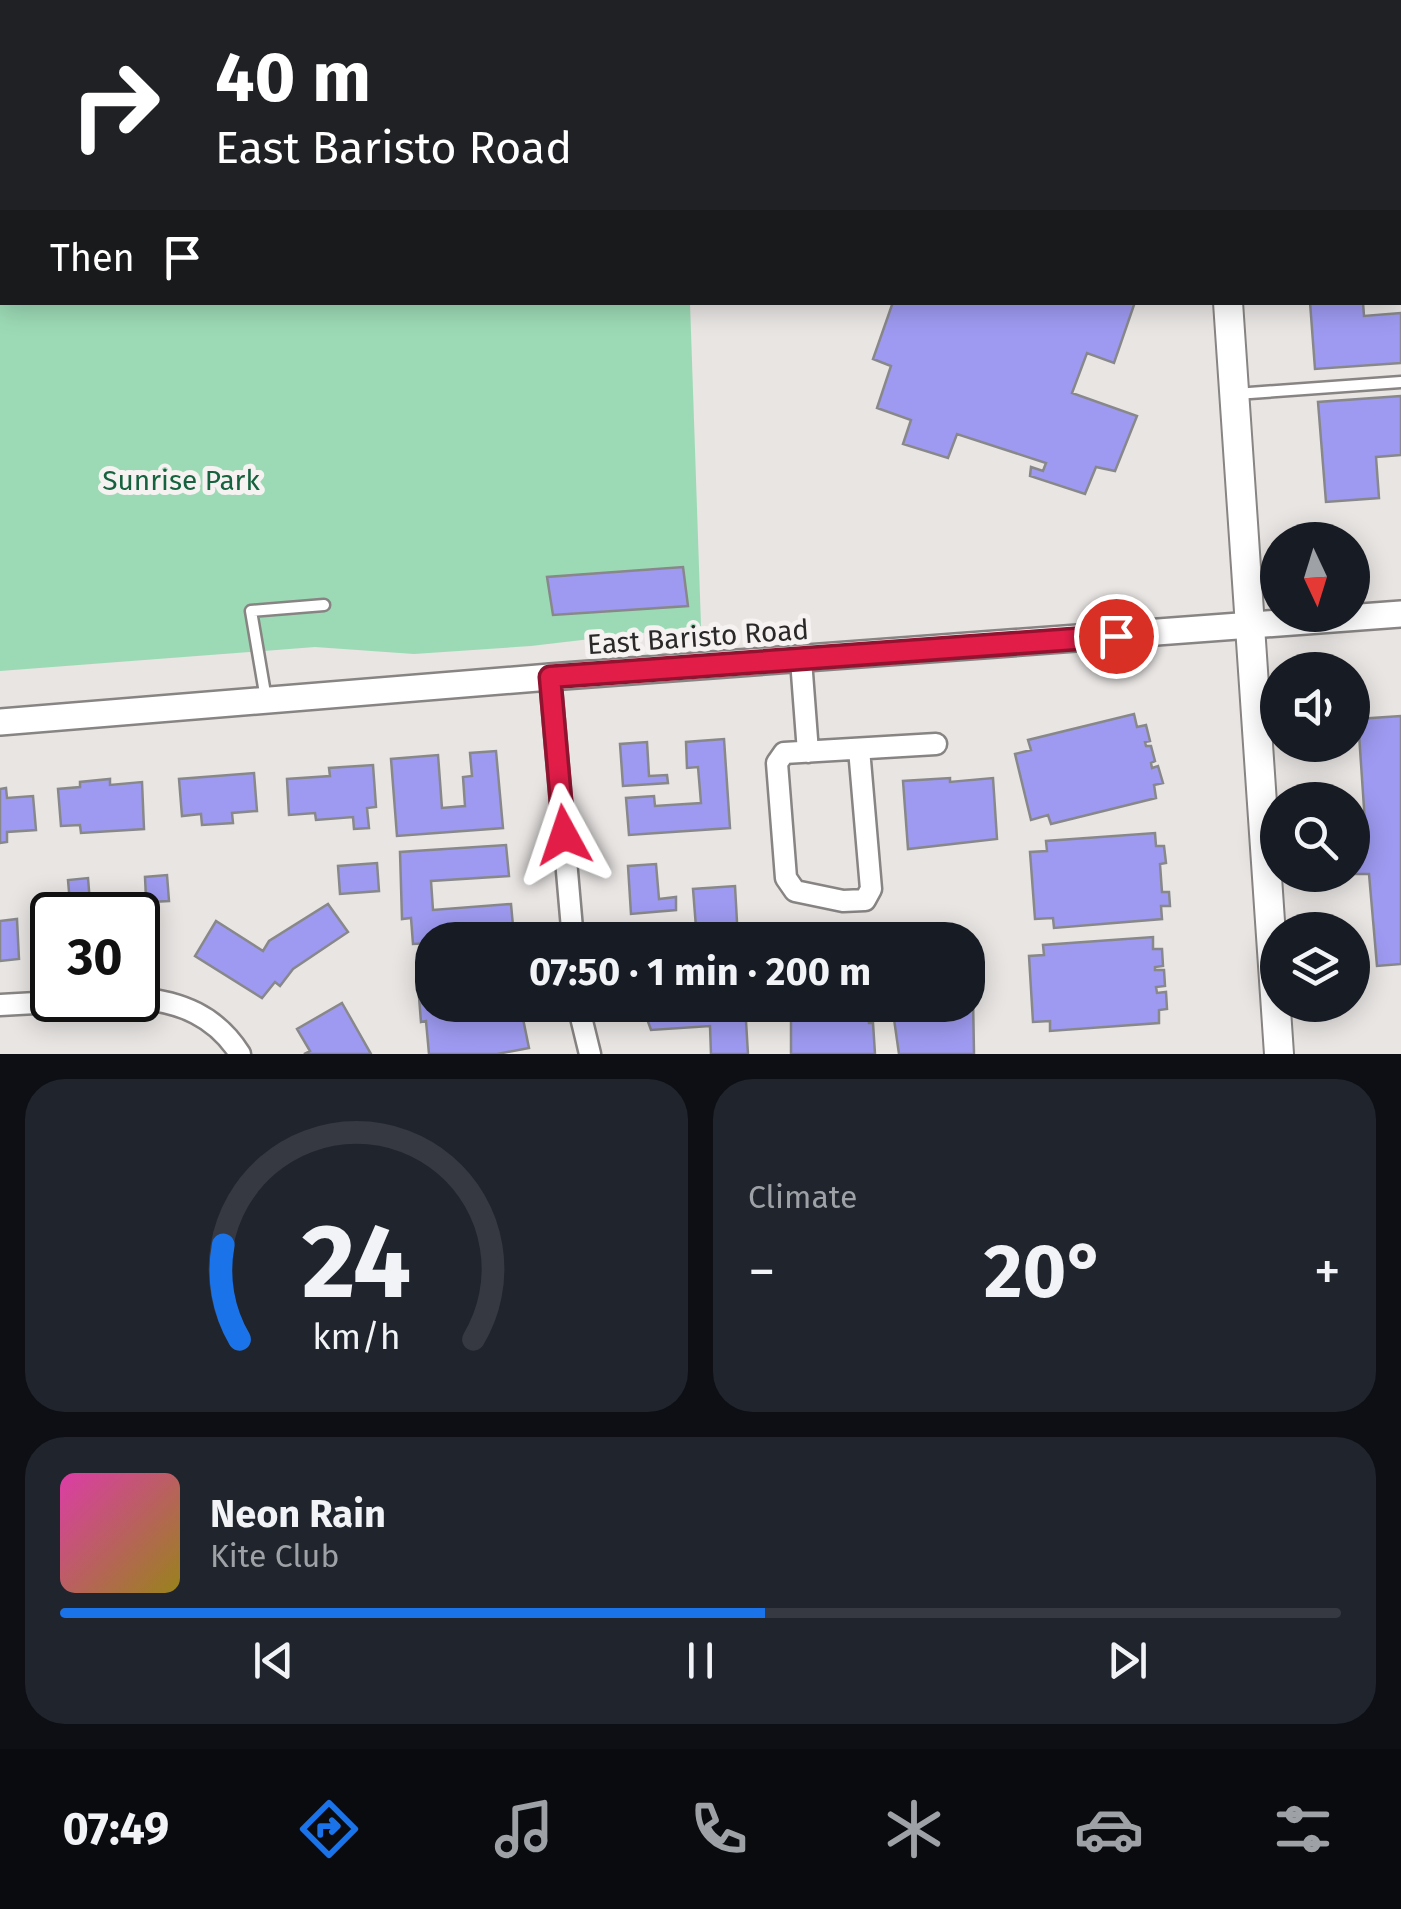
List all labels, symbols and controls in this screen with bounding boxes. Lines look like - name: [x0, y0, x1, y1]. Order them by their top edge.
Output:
- text: 40 m: [215, 36, 371, 120]
- icon: right: [50, 40, 180, 170]
- text: East Baristo Road: [215, 121, 572, 175]
- icon: arrive: [155, 230, 210, 285]
- text: Then: [50, 235, 135, 281]
- park label: Sunrise Park: [102, 464, 260, 497]
- north arrow: [1260, 522, 1370, 632]
- map controls: [1260, 522, 1370, 1022]
- pin: [1074, 594, 1159, 679]
- icon: arrive: [1089, 609, 1144, 664]
- street label: East Baristo Road: [586, 613, 810, 661]
- button: sound: [1260, 652, 1370, 762]
- button: search: [1260, 782, 1370, 892]
- position arrow: [512, 783, 616, 887]
- speed limit sign: 30: [30, 892, 160, 1022]
- button: layers: [1260, 912, 1370, 1022]
- text: 07:50 · 1 min · 200 m: [529, 949, 871, 995]
- text: Climate: [748, 1178, 857, 1216]
- text: 24: [302, 1200, 411, 1325]
- text: 20°: [984, 1227, 1105, 1317]
- text: −: [748, 1239, 776, 1305]
- text: +: [1314, 1239, 1341, 1305]
- text: km/h: [312, 1316, 401, 1358]
- text: Neon Rain: [210, 1491, 386, 1537]
- text: Kite Club: [210, 1537, 339, 1575]
- icon: previous: [246, 1633, 301, 1688]
- icon: pause: [673, 1633, 728, 1688]
- icon: next: [1100, 1633, 1155, 1688]
- icon: directions: [294, 1794, 364, 1864]
- icon: music: [489, 1794, 559, 1864]
- icon: phone: [684, 1794, 754, 1864]
- icon: climate: [879, 1794, 949, 1864]
- icon: car: [1074, 1794, 1144, 1864]
- icon: filters: [1268, 1794, 1338, 1864]
- text: 07:49: [62, 1802, 169, 1856]

